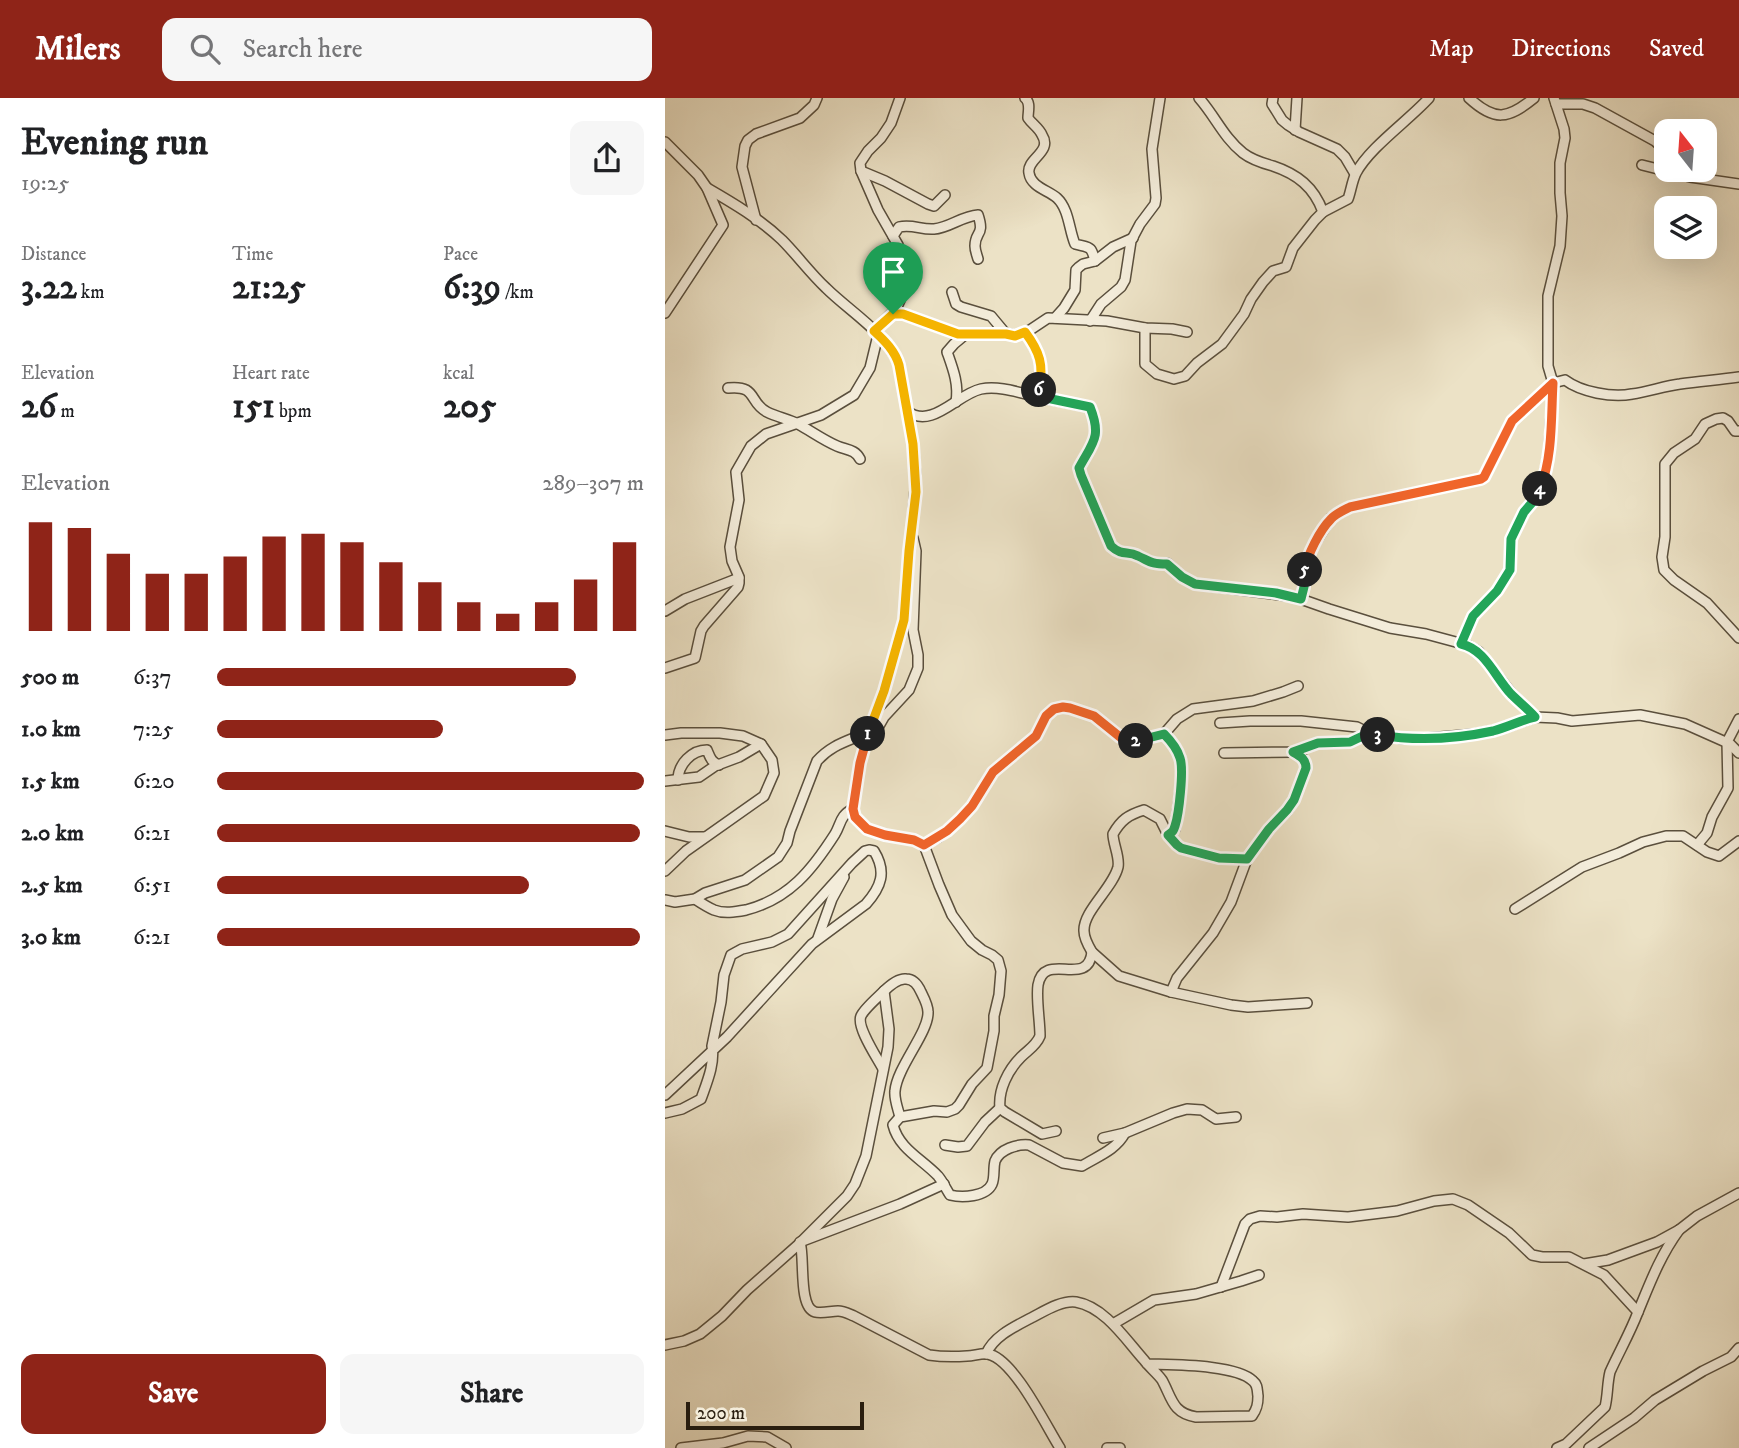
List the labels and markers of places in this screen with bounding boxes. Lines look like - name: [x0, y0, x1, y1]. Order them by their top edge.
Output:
- pin: [863, 242, 923, 314]
- pin: 6: [1021, 372, 1057, 408]
- pin: 4: [1523, 472, 1557, 506]
- pin: 5: [1287, 552, 1323, 588]
- pin: 1: [851, 716, 885, 752]
- pin: 3: [1361, 718, 1395, 752]
- pin: 2: [1119, 724, 1154, 758]

